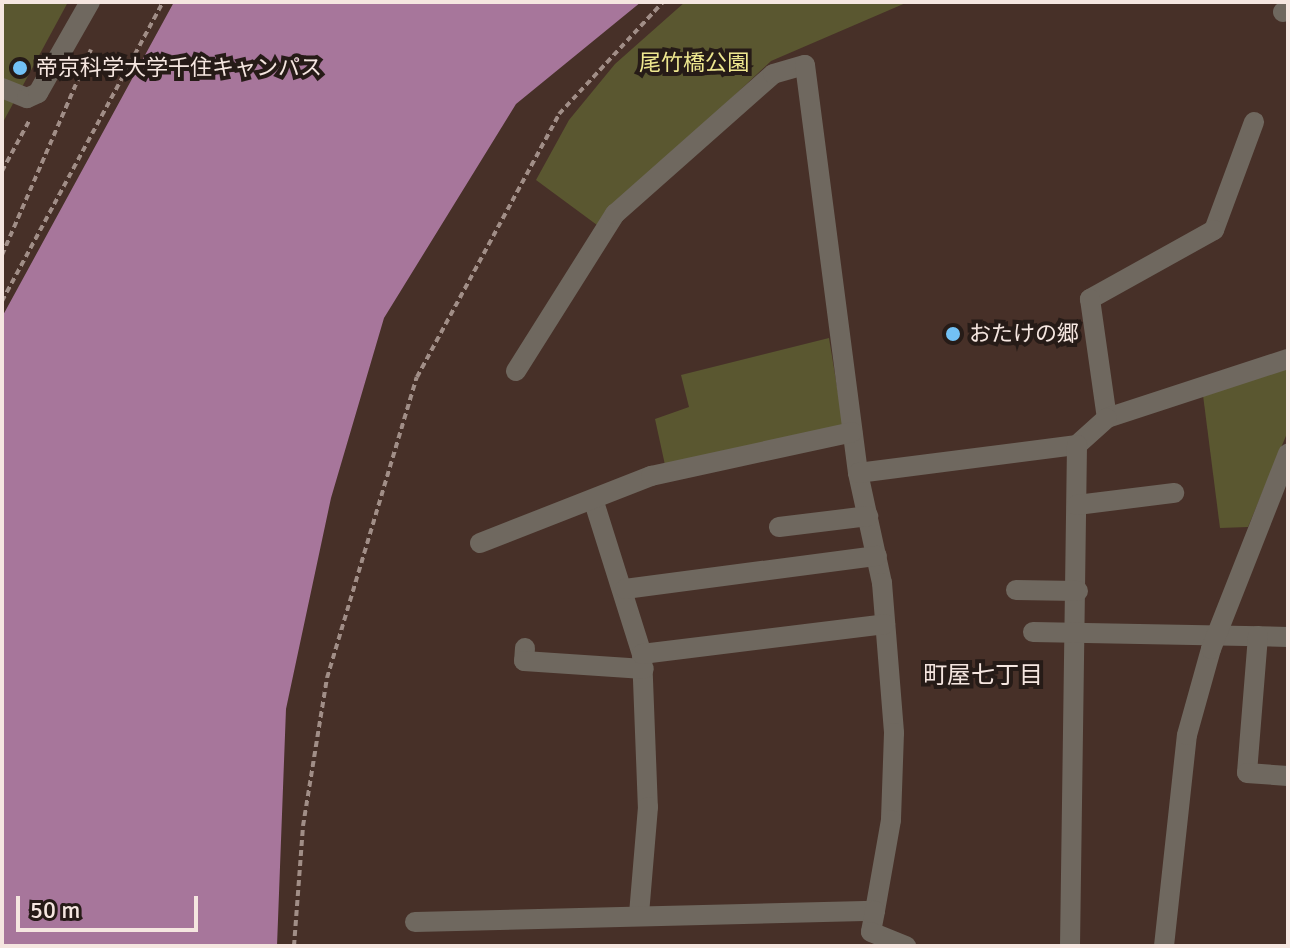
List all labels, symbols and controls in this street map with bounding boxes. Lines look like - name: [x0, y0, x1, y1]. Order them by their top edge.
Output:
- park label: 尾竹橋公園: [639, 50, 749, 76]
- place label: 帝京科学大学千住キャンパス: [36, 55, 322, 81]
- marker: 帝京科学大学千住キャンパス: [11, 59, 29, 77]
- place label: おたけの郷: [969, 321, 1079, 347]
- marker: おたけの郷: [944, 325, 962, 343]
- district label: 町屋七丁目: [923, 662, 1043, 690]
- scale bar: [20, 880, 202, 930]
- text: 50 m: [30, 895, 80, 925]

